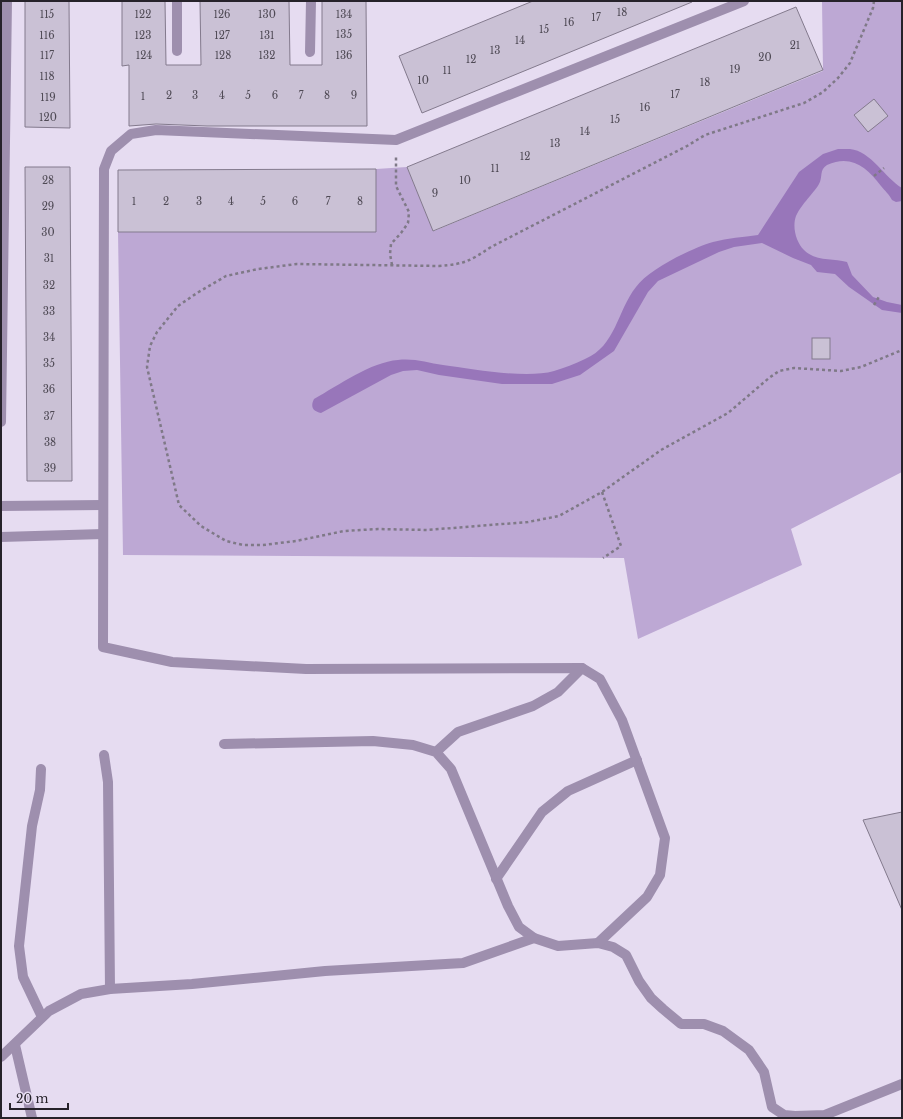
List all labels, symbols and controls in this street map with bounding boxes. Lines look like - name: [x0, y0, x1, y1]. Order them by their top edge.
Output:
- house number: 18: [617, 6, 627, 19]
- house number: 115: [40, 8, 55, 21]
- house number: 122: [135, 8, 151, 21]
- house number: 126: [213, 8, 231, 21]
- house number: 130: [258, 8, 276, 21]
- house number: 134: [336, 8, 352, 21]
- house number: 17: [591, 11, 602, 24]
- house number: 16: [564, 16, 574, 29]
- house number: 15: [539, 23, 549, 36]
- house number: 135: [336, 28, 352, 41]
- house number: 116: [39, 29, 55, 42]
- house number: 123: [135, 29, 151, 42]
- house number: 127: [214, 29, 231, 42]
- house number: 131: [259, 29, 275, 42]
- house number: 14: [515, 34, 525, 47]
- house number: 21: [790, 39, 800, 52]
- house number: 13: [490, 44, 500, 57]
- house number: 117: [40, 49, 55, 62]
- house number: 124: [136, 49, 152, 62]
- house number: 128: [215, 49, 231, 62]
- house number: 132: [259, 49, 275, 62]
- house number: 136: [335, 49, 353, 62]
- house number: 20: [758, 51, 772, 64]
- house number: 12: [466, 53, 476, 66]
- house number: 19: [730, 63, 740, 76]
- house number: 11: [443, 64, 451, 77]
- house number: 118: [40, 70, 54, 83]
- house number: 10: [417, 74, 429, 87]
- house number: 18: [700, 76, 710, 89]
- house number: 17: [670, 88, 681, 101]
- house number: 2: [166, 89, 172, 102]
- house number: 3: [192, 89, 198, 102]
- house number: 4: [219, 89, 225, 102]
- house number: 5: [245, 89, 251, 102]
- house number: 6: [272, 89, 278, 102]
- house number: 7: [298, 89, 304, 102]
- house number: 8: [324, 89, 330, 102]
- house number: 9: [351, 89, 357, 102]
- house number: 1: [141, 90, 145, 103]
- house number: 119: [40, 91, 56, 104]
- house number: 16: [640, 101, 650, 114]
- house number: 120: [39, 111, 57, 124]
- house number: 15: [610, 113, 620, 126]
- house number: 14: [580, 125, 590, 138]
- house number: 13: [550, 137, 560, 150]
- house number: 12: [520, 150, 530, 163]
- house number: 11: [491, 162, 499, 175]
- house number: 28: [42, 174, 54, 187]
- house number: 10: [459, 174, 471, 187]
- house number: 9: [432, 187, 438, 200]
- house number: 1: [132, 195, 136, 208]
- house number: 2: [163, 195, 169, 208]
- house number: 3: [196, 195, 202, 208]
- house number: 4: [228, 195, 234, 208]
- house number: 5: [260, 195, 266, 208]
- house number: 6: [292, 195, 298, 208]
- house number: 7: [325, 195, 331, 208]
- house number: 8: [357, 195, 363, 208]
- house number: 29: [42, 200, 54, 213]
- house number: 30: [41, 226, 55, 239]
- house number: 31: [44, 252, 54, 265]
- house number: 32: [43, 279, 55, 292]
- house number: 33: [43, 305, 55, 318]
- house number: 34: [43, 331, 55, 344]
- house number: 35: [43, 357, 55, 370]
- house number: 36: [43, 383, 55, 396]
- house number: 37: [43, 410, 56, 423]
- house number: 38: [44, 436, 56, 449]
- house number: 39: [44, 462, 56, 475]
- scale bar: [10, 1085, 68, 1111]
- text: 20 m: [16, 1091, 48, 1106]

